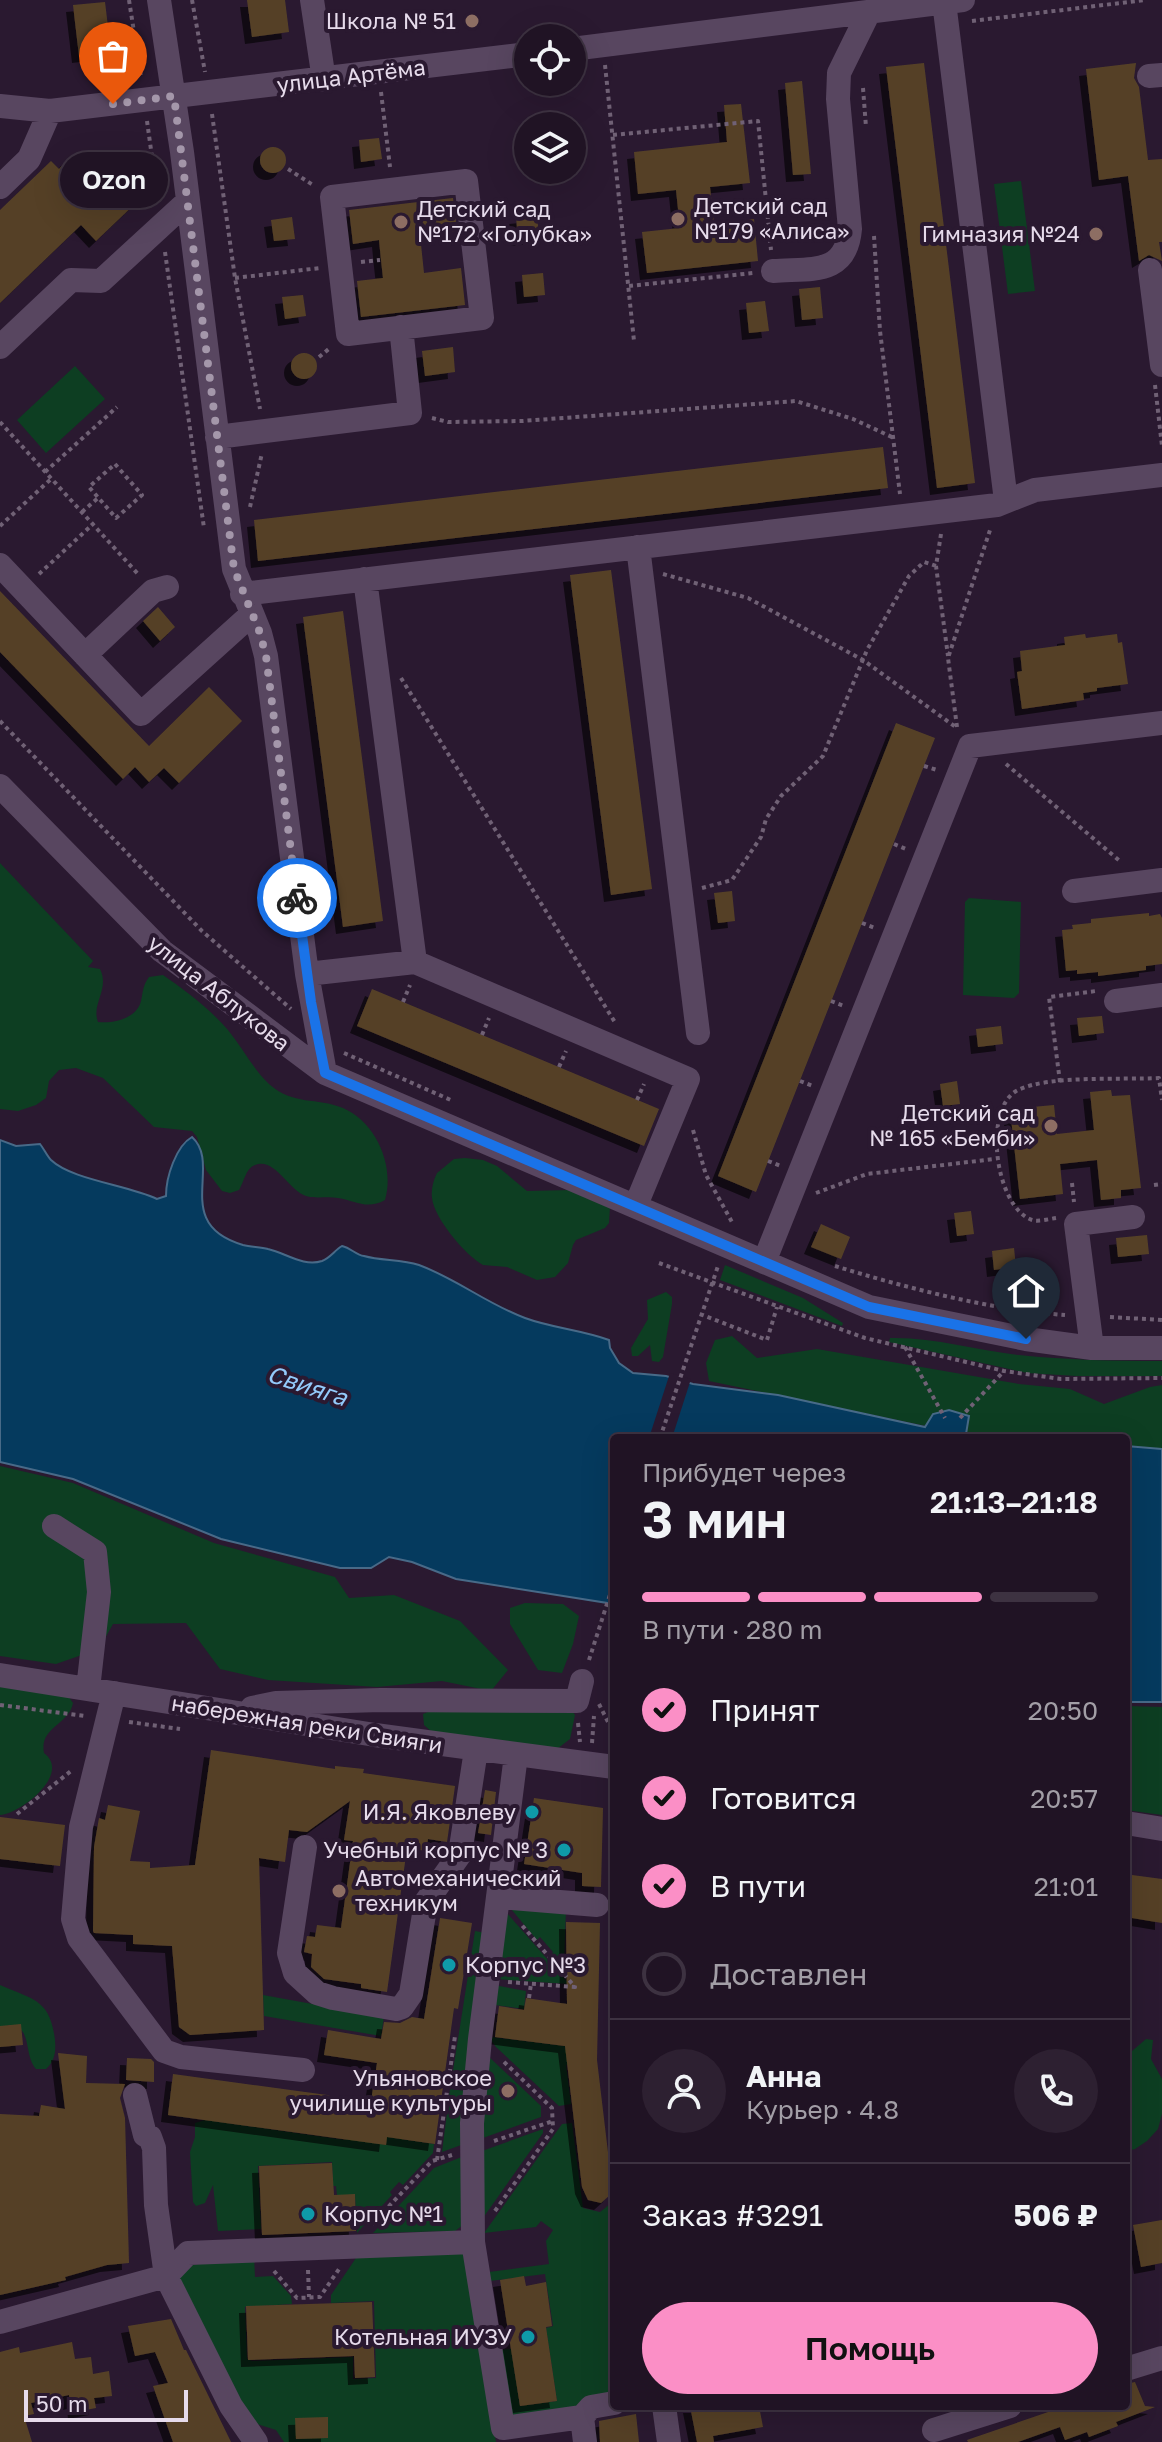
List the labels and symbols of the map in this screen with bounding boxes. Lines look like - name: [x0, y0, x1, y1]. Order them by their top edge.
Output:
- place label: Школа № 51: [326, 7, 456, 34]
- marker: Школа № 51: [463, 12, 481, 30]
- pin: [79, 22, 147, 104]
- street label: улица Артёма: [275, 53, 427, 98]
- callout: Ozon: [59, 152, 167, 208]
- place label: Детский сад №179 «Алиса»: [694, 192, 849, 244]
- place label: Детский сад №172 «Голубка»: [417, 195, 592, 247]
- marker: Детский сад №179 «Алиса»: [669, 210, 687, 228]
- marker: Детский сад №172 «Голубка»: [392, 213, 410, 231]
- place label: Гимназия №24: [922, 220, 1080, 247]
- marker: Гимназия №24: [1087, 225, 1105, 243]
- courier: [257, 858, 337, 938]
- street label: улица Аблукова: [143, 929, 296, 1056]
- place label: Детский сад № 165 «Бемби»: [869, 1099, 1035, 1151]
- marker: Детский сад № 165 «Бемби»: [1042, 1117, 1060, 1135]
- pin: [992, 1257, 1060, 1339]
- water label: Свияга: [264, 1358, 352, 1412]
- street label: набережная реки Свияги: [170, 1689, 444, 1758]
- place label: И.Я. Яковлеву: [363, 1798, 516, 1825]
- marker: И.Я. Яковлеву: [523, 1803, 541, 1821]
- place label: Учебный корпус № 3: [323, 1836, 548, 1863]
- marker: Учебный корпус № 3: [555, 1841, 573, 1859]
- place label: Автомеханический техникум: [355, 1864, 561, 1916]
- marker: Автомеханический техникум: [330, 1882, 348, 1900]
- place label: Корпус №3: [465, 1951, 586, 1978]
- marker: Корпус №3: [440, 1956, 458, 1974]
- place label: Ульяновское училище культуры: [290, 2064, 492, 2116]
- marker: Ульяновское училище культуры: [499, 2082, 517, 2100]
- place label: Корпус №1: [324, 2200, 443, 2227]
- marker: Корпус №1: [299, 2205, 317, 2223]
- place label: Котельная ИУЗУ: [334, 2323, 512, 2350]
- marker: Котельная ИУЗУ: [519, 2328, 537, 2346]
- scale bar: [24, 2386, 188, 2422]

